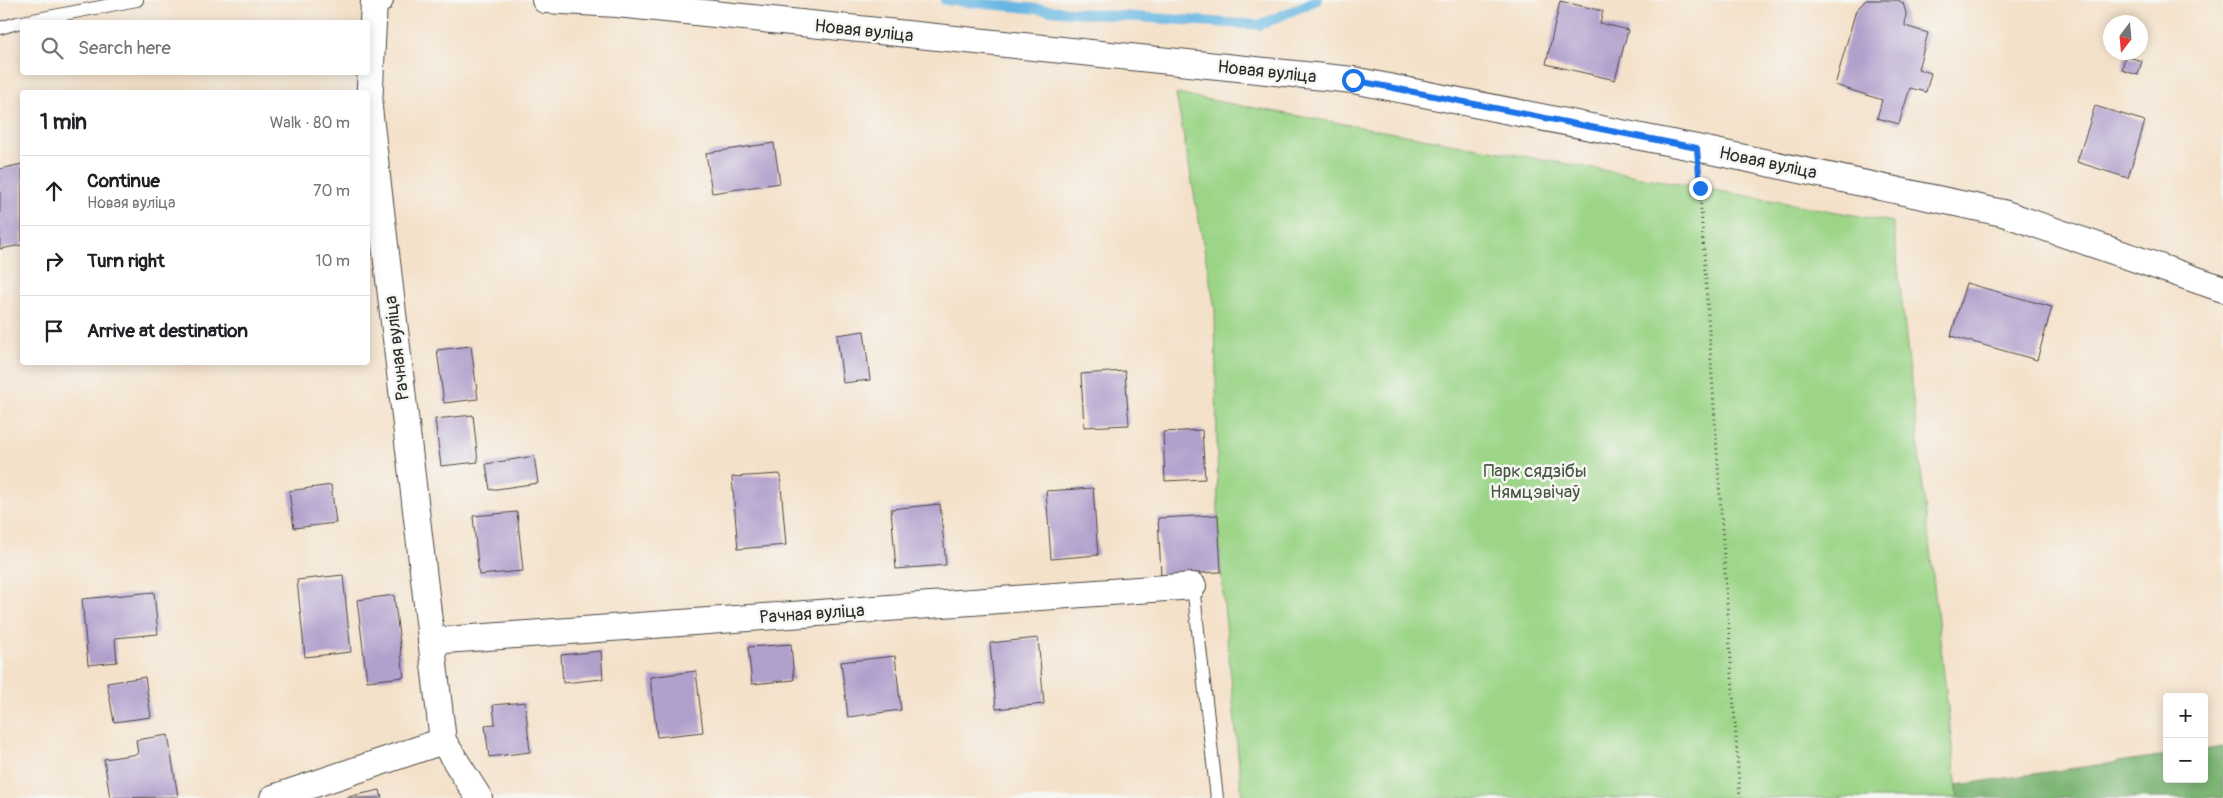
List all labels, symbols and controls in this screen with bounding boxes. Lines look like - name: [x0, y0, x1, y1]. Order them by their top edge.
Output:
- street label: Новая вуліца: [813, 14, 915, 48]
- north arrow: [2103, 15, 2148, 60]
- search box: [20, 20, 370, 75]
- icon: search: [38, 34, 66, 62]
- text: Search here: [78, 36, 171, 60]
- street label: Новая вуліца: [1216, 55, 1318, 89]
- route start: [1342, 69, 1365, 92]
- text: 1 min: [40, 109, 87, 136]
- text: Walk · 80 m: [270, 113, 350, 133]
- street label: Новая вуліца: [1717, 141, 1819, 185]
- text: Continue: [87, 169, 160, 193]
- icon: ahead: [40, 177, 68, 205]
- route end: [1689, 177, 1712, 200]
- text: 70 m: [313, 181, 350, 201]
- text: Новая вуліца: [87, 193, 175, 213]
- icon: right: [40, 247, 68, 275]
- text: Turn right: [87, 249, 165, 273]
- text: 10 m: [315, 251, 350, 271]
- street label: Рачная вуліца: [379, 294, 415, 402]
- icon: arrive: [40, 317, 68, 345]
- text: Arrive at destination: [87, 319, 248, 343]
- park label: Парк сядзібы Нямцэвічаў: [1483, 460, 1587, 504]
- street label: Рачная вуліца: [759, 599, 865, 629]
- map controls: [2163, 693, 2208, 783]
- button: +: [2163, 693, 2208, 738]
- button: −: [2163, 738, 2208, 783]

